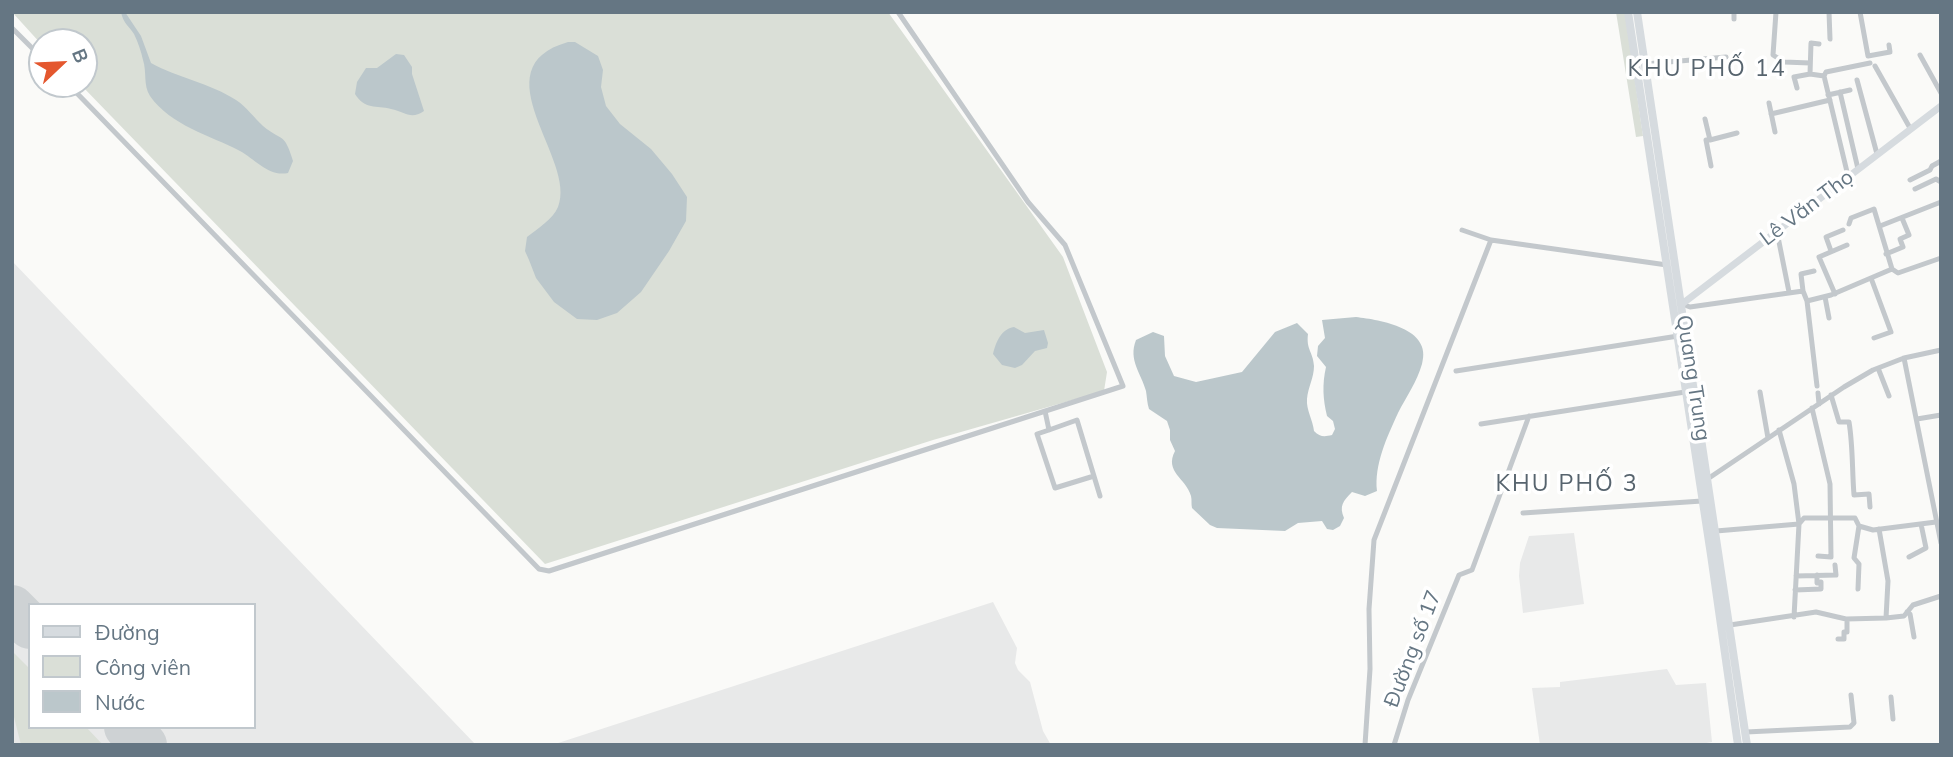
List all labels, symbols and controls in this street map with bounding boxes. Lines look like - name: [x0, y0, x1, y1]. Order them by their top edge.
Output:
- north arrow: [28, 28, 98, 98]
- text: B: [67, 45, 94, 66]
- district label: KHU PHỐ 14: [1629, 55, 1785, 83]
- street label: Lê Văn Thọ: [1755, 165, 1859, 251]
- street label: Quang Trung: [1671, 313, 1715, 443]
- district label: KHU PHỐ 3: [1497, 470, 1637, 498]
- street label: Đường số 17: [1379, 587, 1447, 711]
- legend: [28, 603, 256, 729]
- text: Đường: [95, 619, 160, 645]
- text: Công viên: [95, 654, 191, 680]
- text: Nước: [95, 689, 145, 715]

